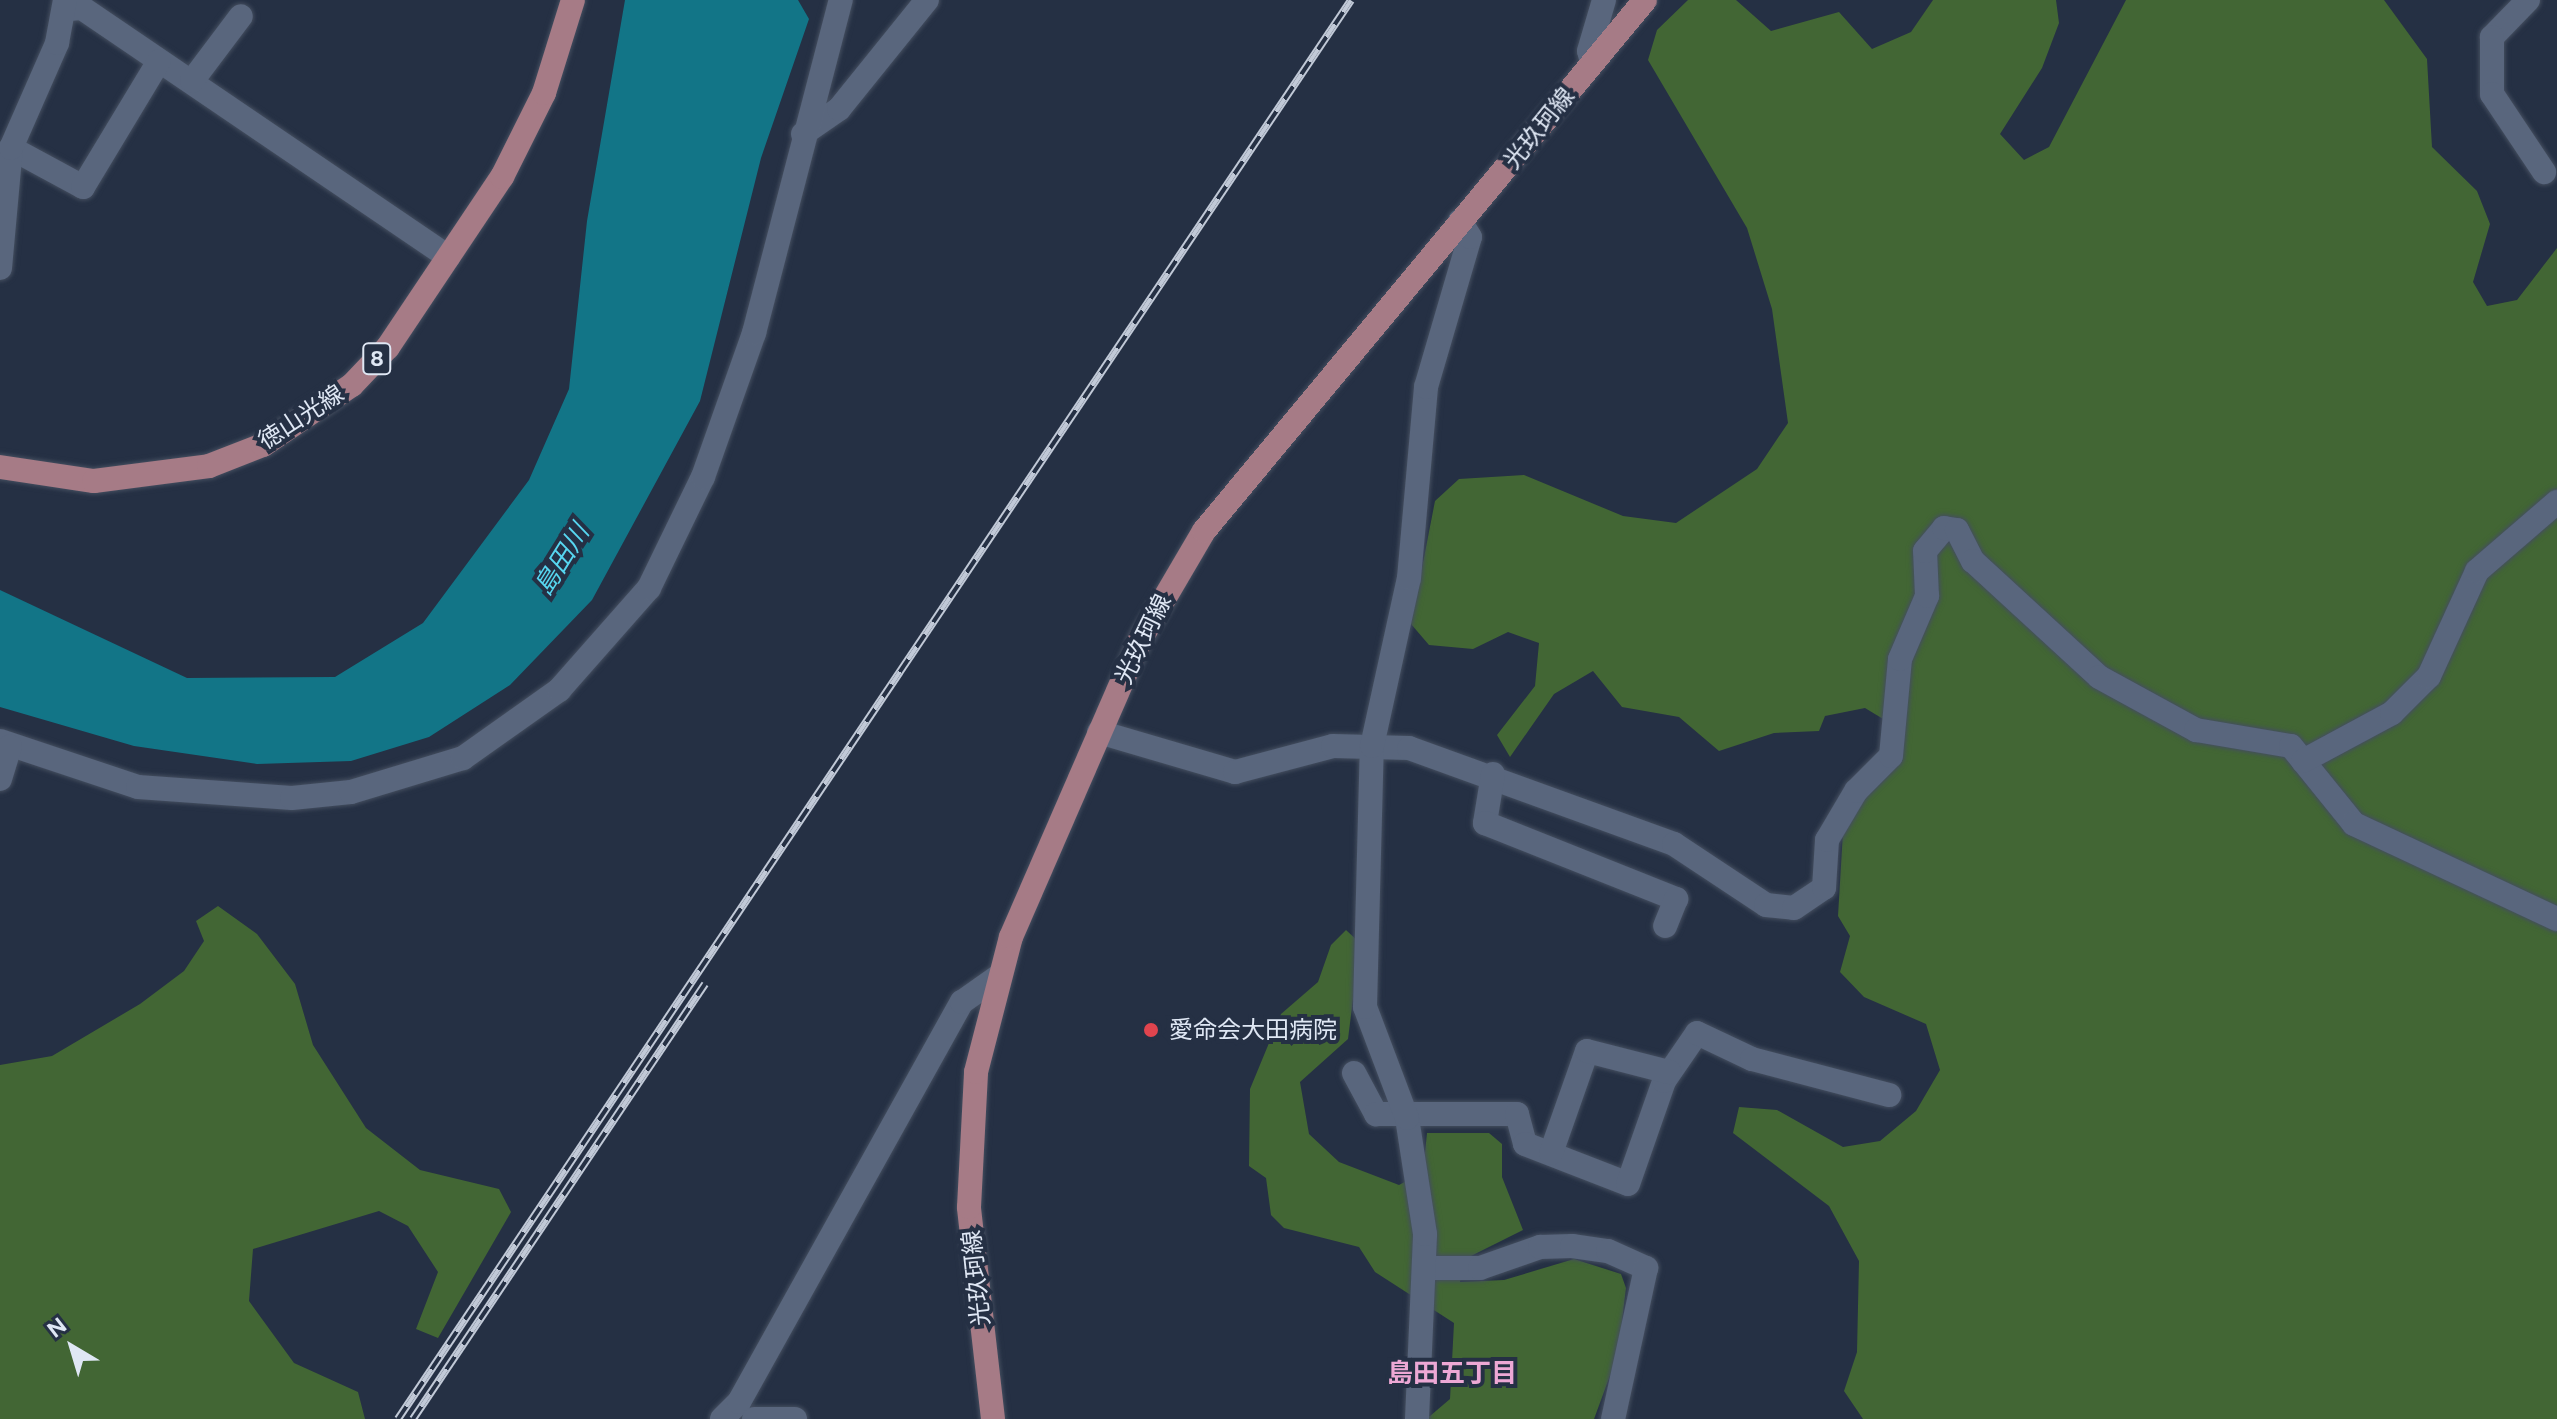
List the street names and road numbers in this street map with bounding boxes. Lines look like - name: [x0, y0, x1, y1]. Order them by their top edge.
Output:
- street label: 光玖珂線: [1498, 82, 1580, 174]
- road number: 8: [361, 341, 393, 377]
- street label: 徳山光線: [253, 379, 349, 455]
- street label: 光玖珂線: [1109, 590, 1177, 688]
- street label: 光玖珂線: [957, 1229, 995, 1327]

